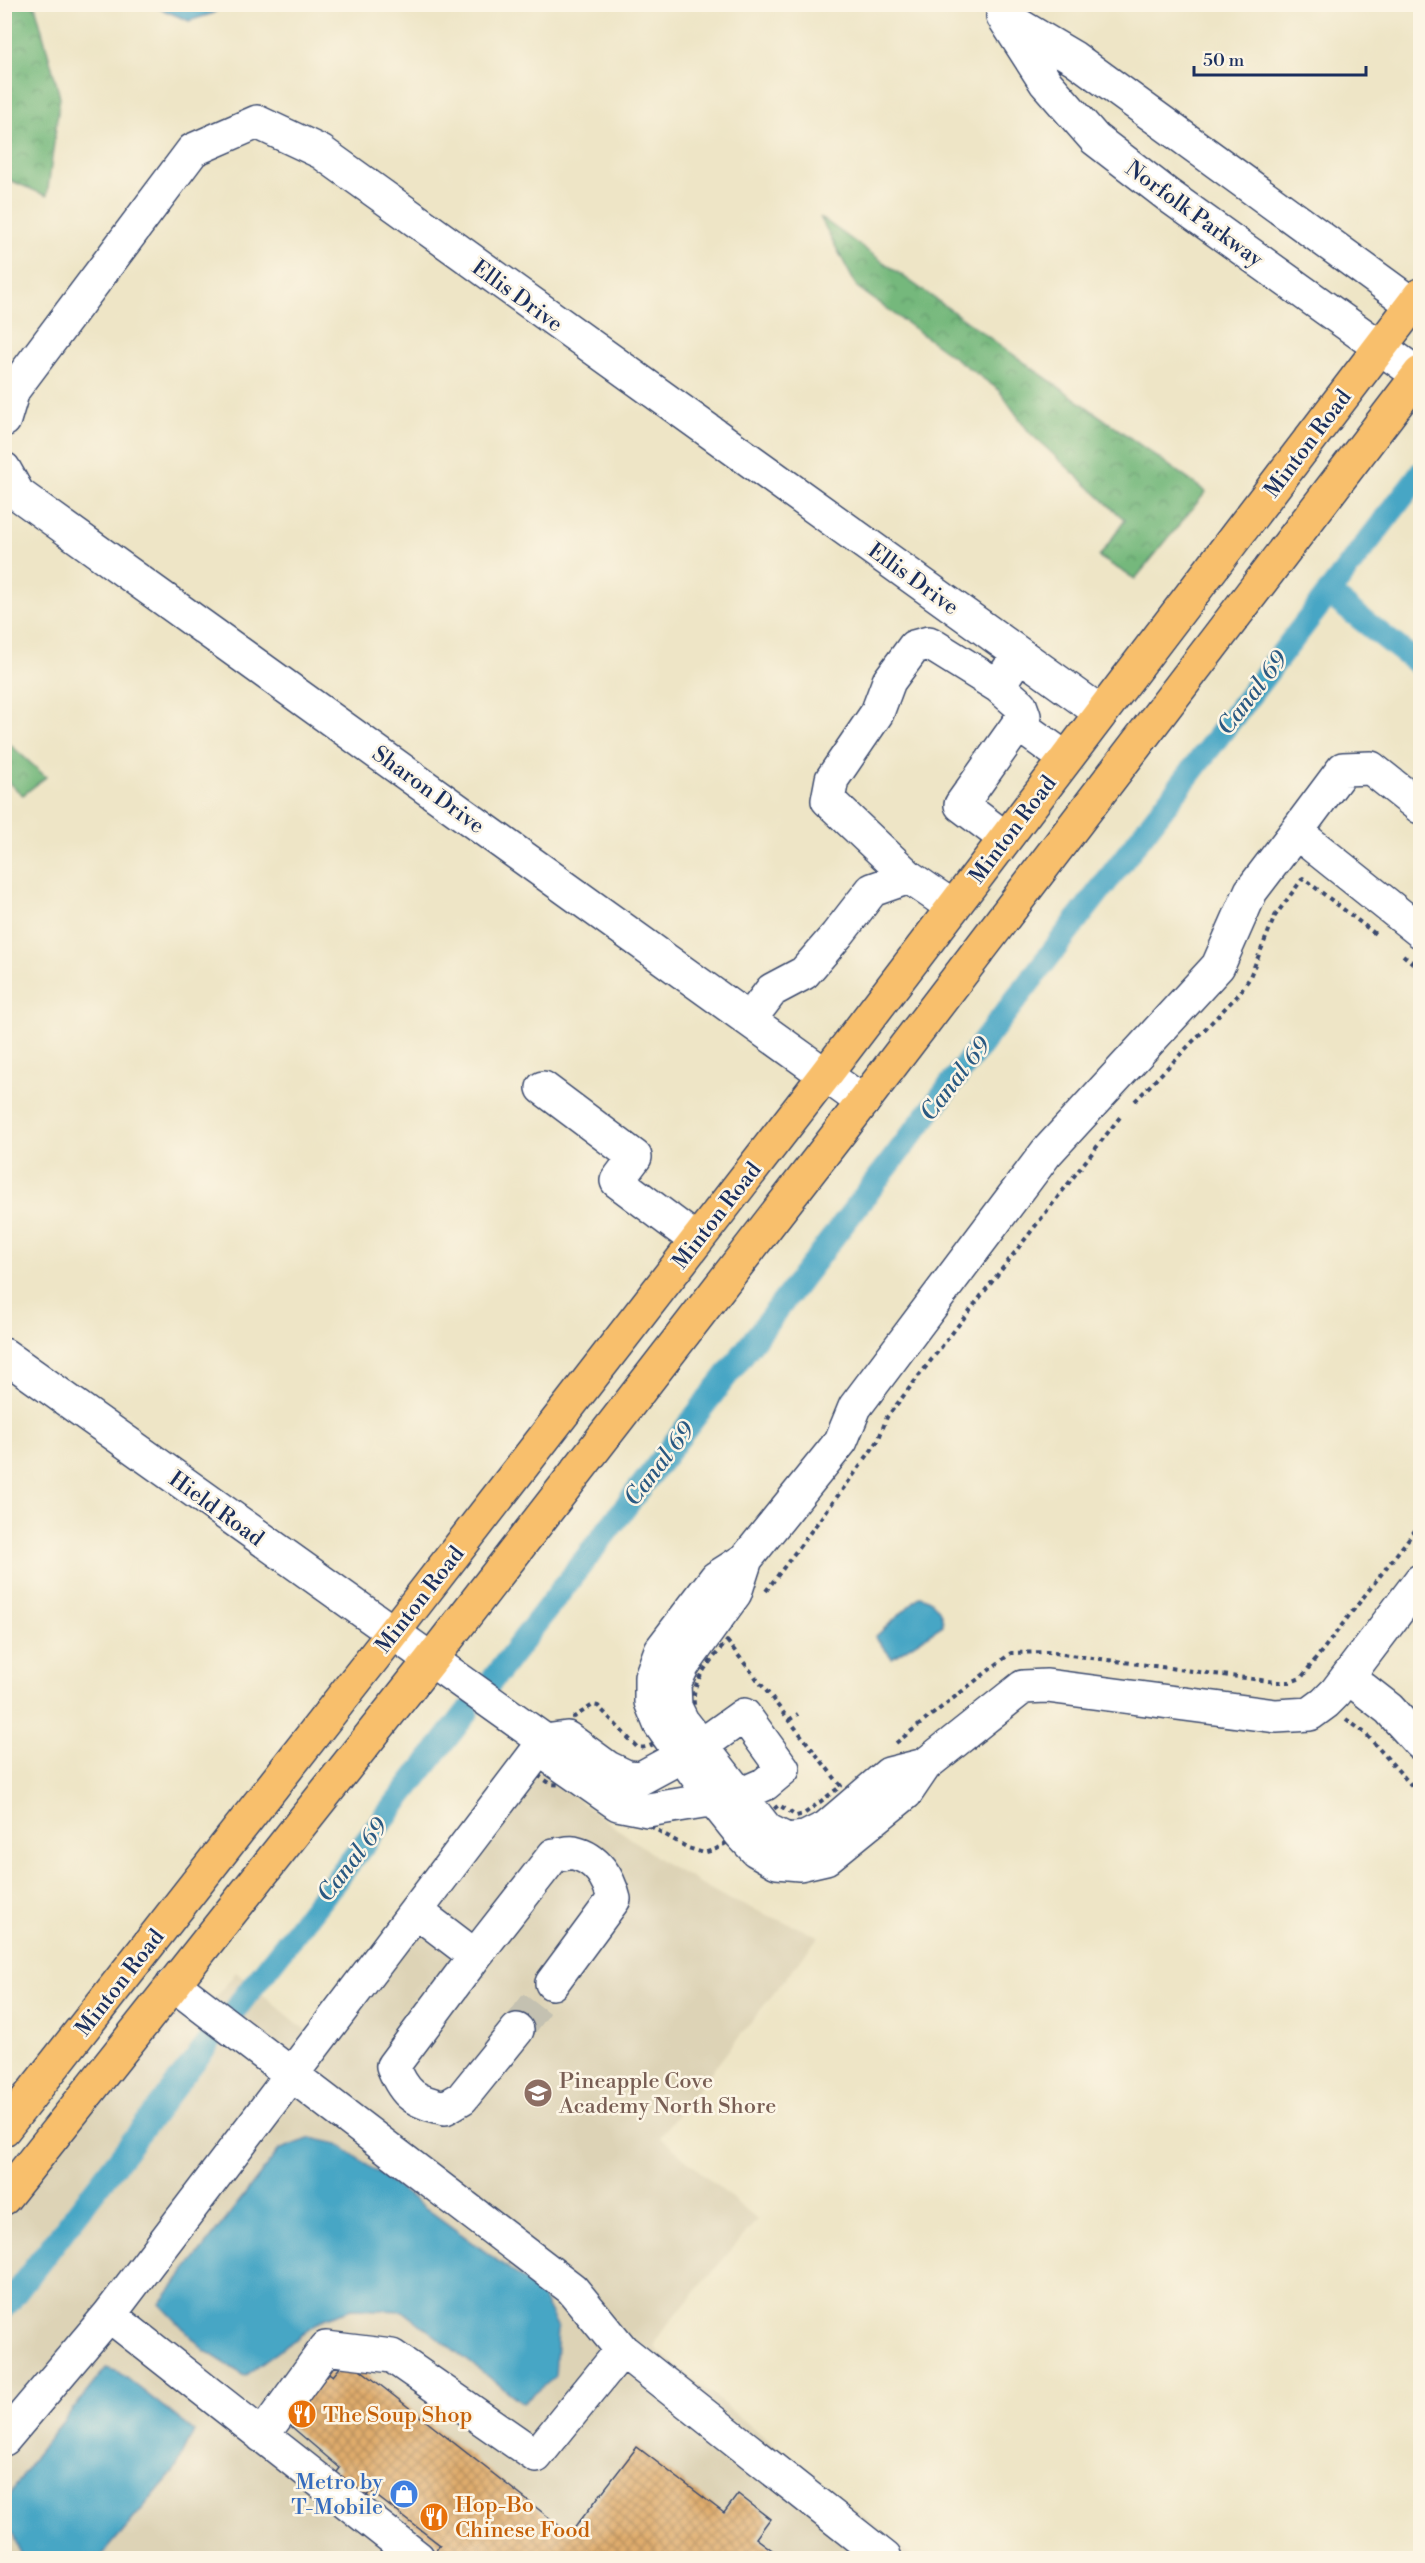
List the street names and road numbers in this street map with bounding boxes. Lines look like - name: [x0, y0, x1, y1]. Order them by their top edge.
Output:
- street label: Norfolk Parkway: [1120, 155, 1268, 273]
- street label: Ellis Drive: [466, 254, 568, 338]
- street label: Minton Road: [1259, 384, 1358, 503]
- street label: Ellis Drive: [862, 537, 964, 621]
- street label: Sharon Drive: [367, 740, 490, 840]
- street label: Minton Road: [964, 770, 1063, 889]
- street label: Minton Road: [667, 1157, 768, 1275]
- street label: Hield Road: [163, 1466, 269, 1553]
- street label: Minton Road: [370, 1541, 471, 1659]
- street label: Minton Road: [70, 1924, 171, 2042]

